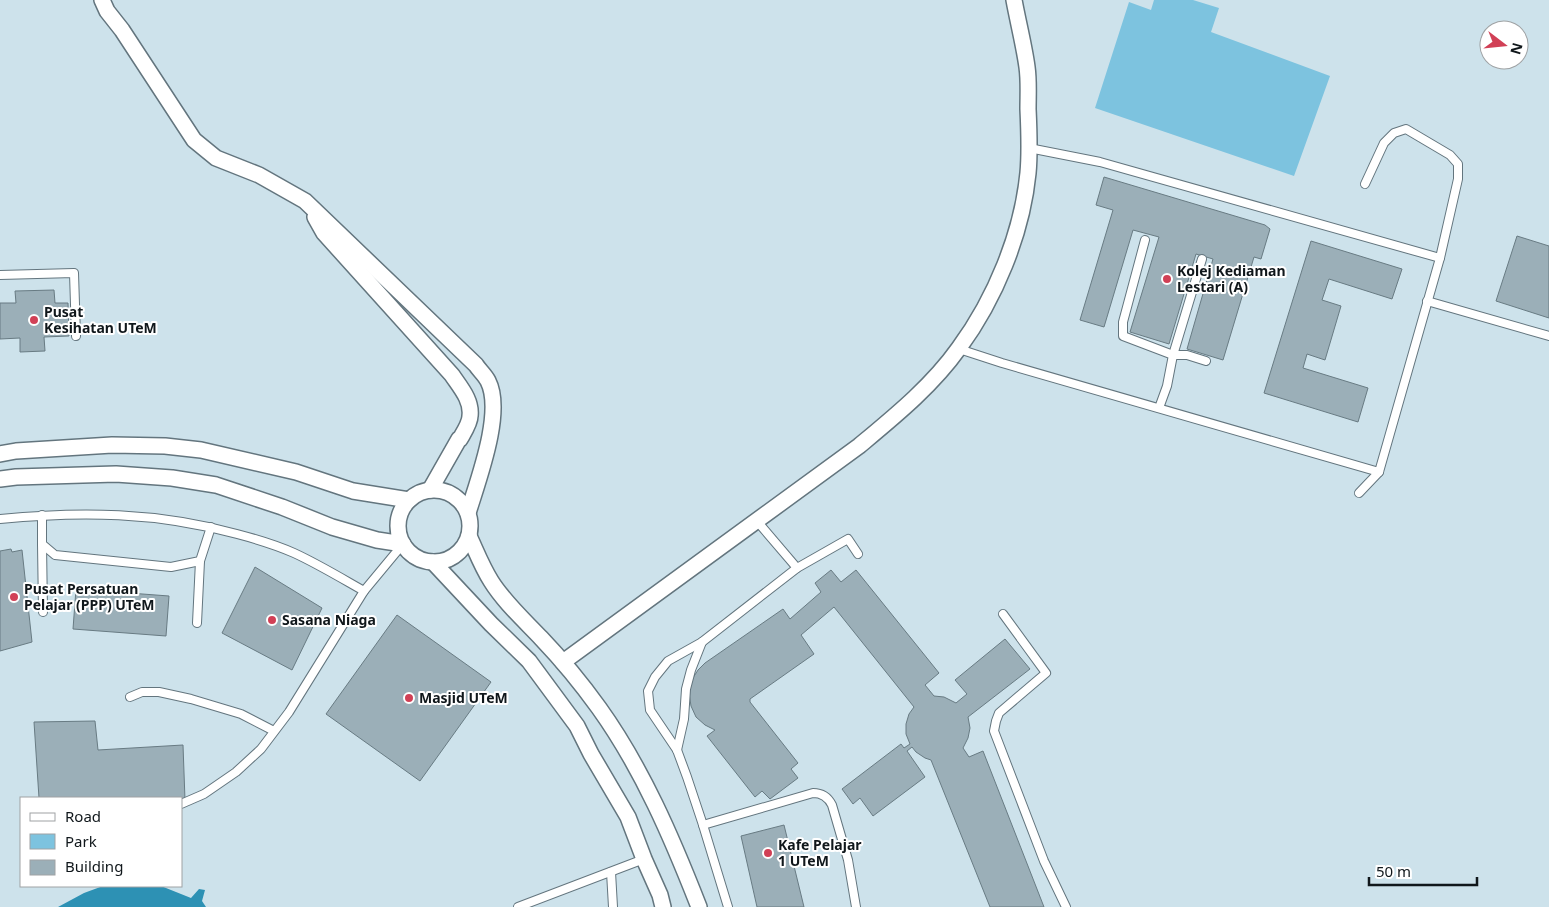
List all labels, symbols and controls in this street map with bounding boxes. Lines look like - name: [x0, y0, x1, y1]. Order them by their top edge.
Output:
- north arrow: [1479, 20, 1529, 70]
- text: N: [1506, 41, 1528, 57]
- place label: Kolej Kediaman Lestari (A): [1177, 261, 1286, 296]
- marker: Kolej Kediaman Lestari (A): [1161, 273, 1173, 285]
- place label: Pusat Kesihatan UTeM: [44, 302, 157, 337]
- marker: Pusat Kesihatan UTeM: [28, 314, 40, 326]
- place label: Pusat Persatuan Pelajar (PPP) UTeM: [24, 579, 155, 614]
- marker: Pusat Persatuan Pelajar (PPP) UTeM: [8, 591, 20, 603]
- place label: Sasana Niaga: [282, 610, 376, 629]
- marker: Sasana Niaga: [266, 614, 278, 626]
- place label: Masjid UTeM: [419, 688, 508, 707]
- marker: Masjid UTeM: [403, 692, 415, 704]
- legend: [20, 797, 182, 887]
- text: Road: [65, 806, 101, 826]
- text: Park: [65, 831, 97, 851]
- place label: Kafe Pelajar 1 UTeM: [778, 835, 862, 870]
- marker: Kafe Pelajar 1 UTeM: [762, 847, 774, 859]
- scale bar: [1369, 854, 1476, 886]
- text: Building: [65, 856, 123, 876]
- text: 50 m: [1376, 861, 1411, 881]

